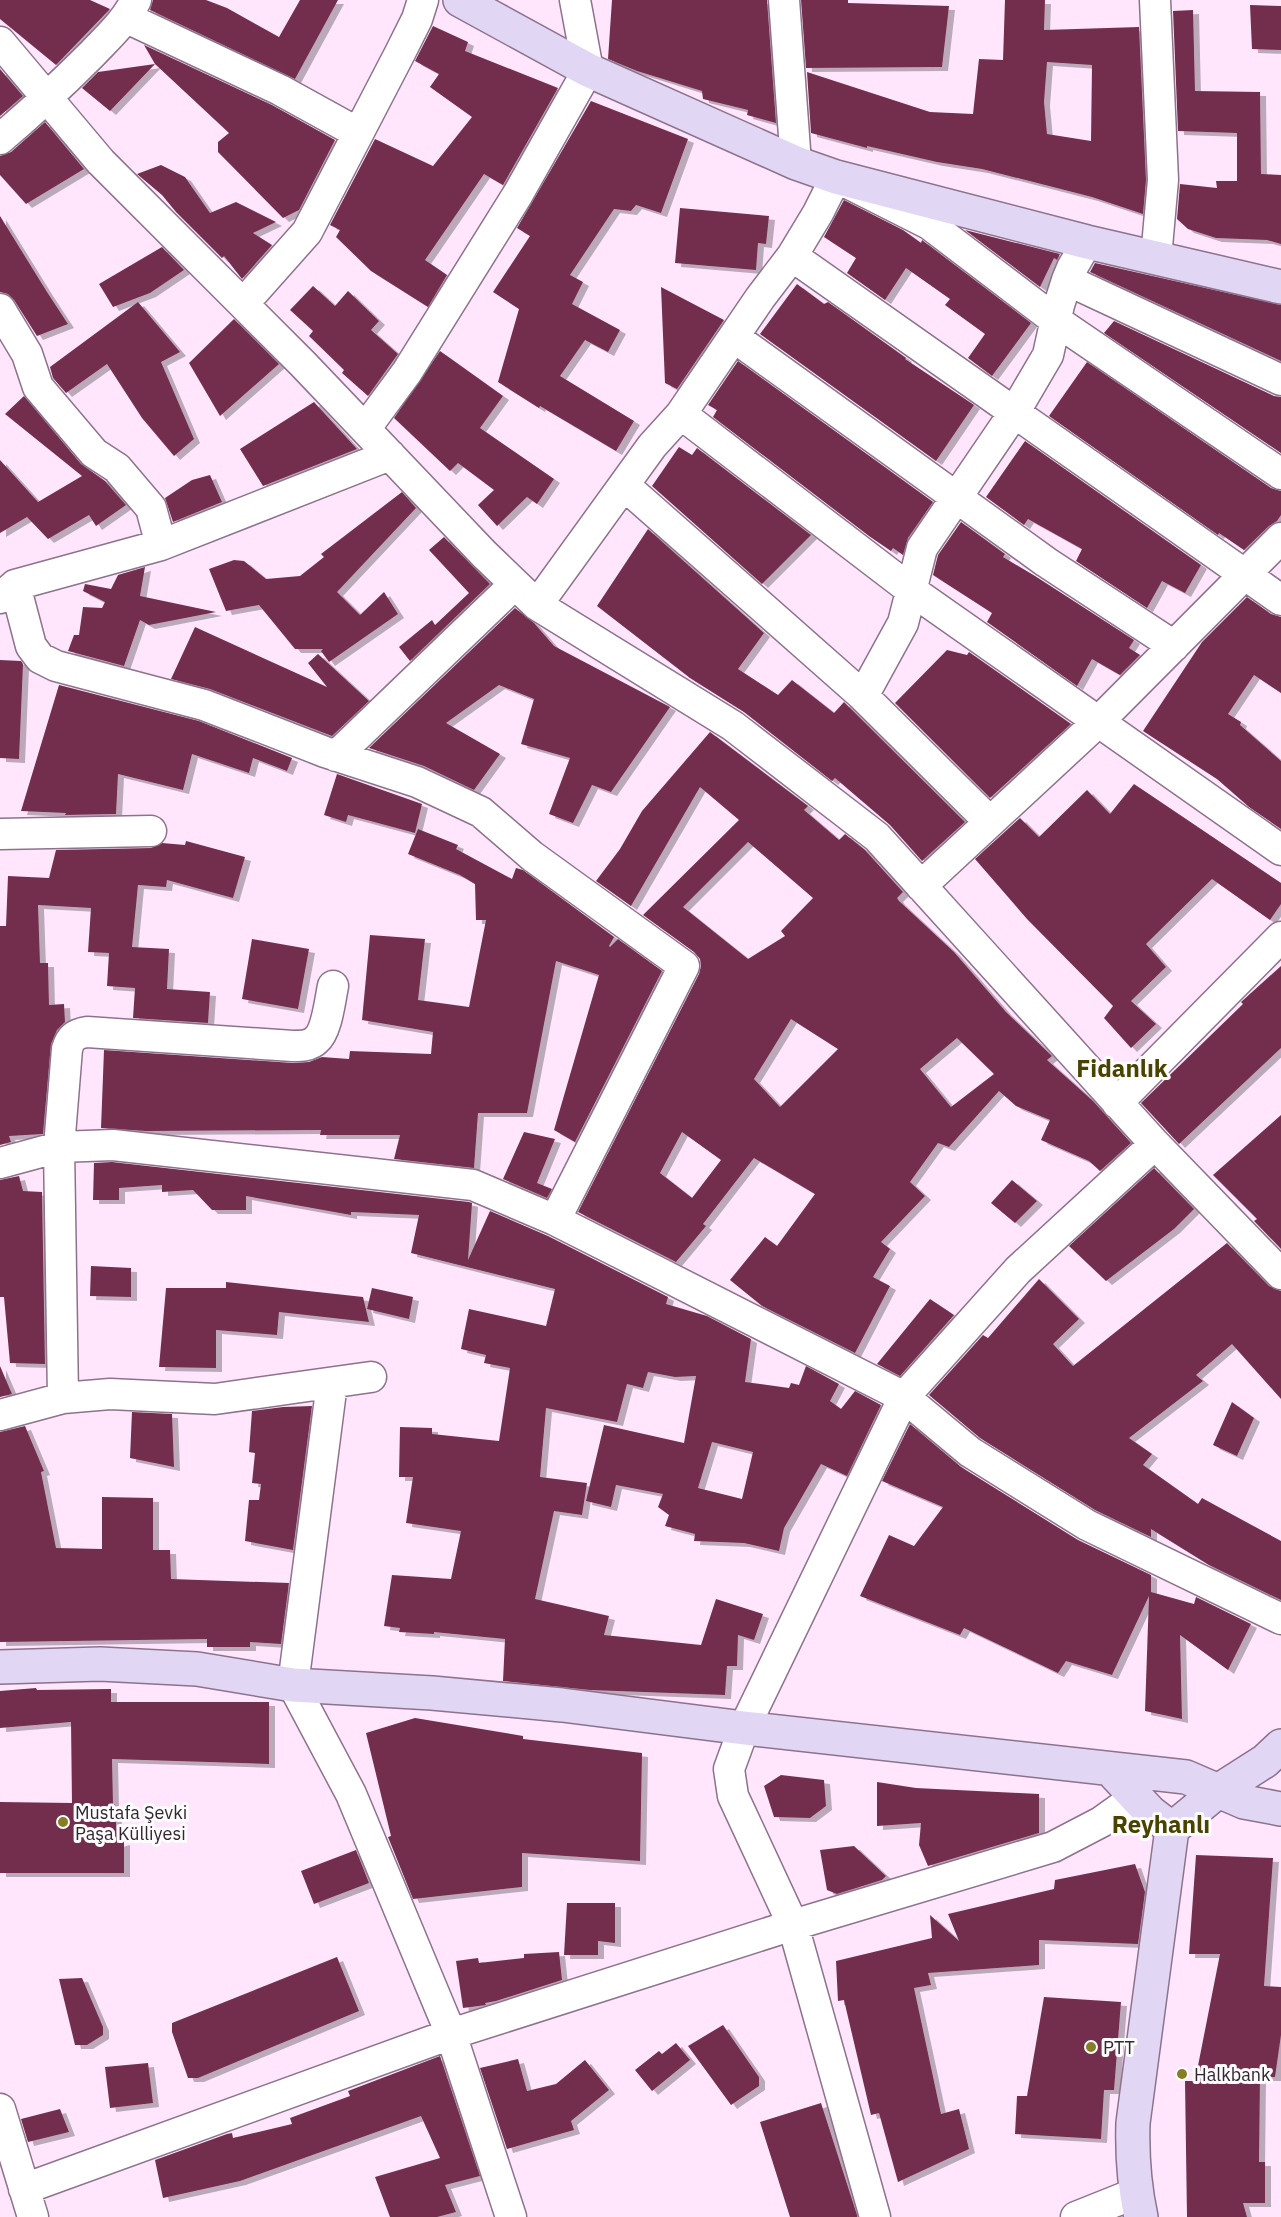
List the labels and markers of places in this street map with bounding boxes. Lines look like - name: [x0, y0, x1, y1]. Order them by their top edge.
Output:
- place label: Mustafa Şevki Paşa Külliyesi: [75, 1801, 187, 1845]
- marker: Mustafa Şevki Paşa Külliyesi: [56, 1815, 70, 1829]
- place label: PTT: [1103, 2036, 1135, 2059]
- marker: PTT: [1084, 2040, 1098, 2054]
- place label: Halkbank: [1194, 2063, 1271, 2086]
- marker: Halkbank: [1175, 2067, 1189, 2081]

